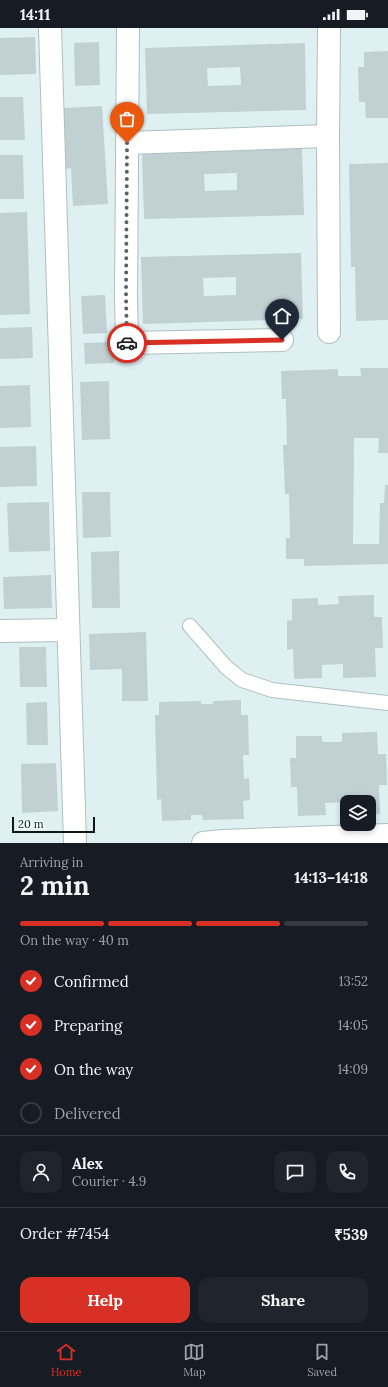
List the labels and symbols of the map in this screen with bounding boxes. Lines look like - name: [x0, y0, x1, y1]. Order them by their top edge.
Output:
- pin: [110, 102, 144, 143]
- pin: [265, 299, 299, 340]
- courier: [107, 323, 147, 363]
- scale bar: [12, 815, 95, 834]

